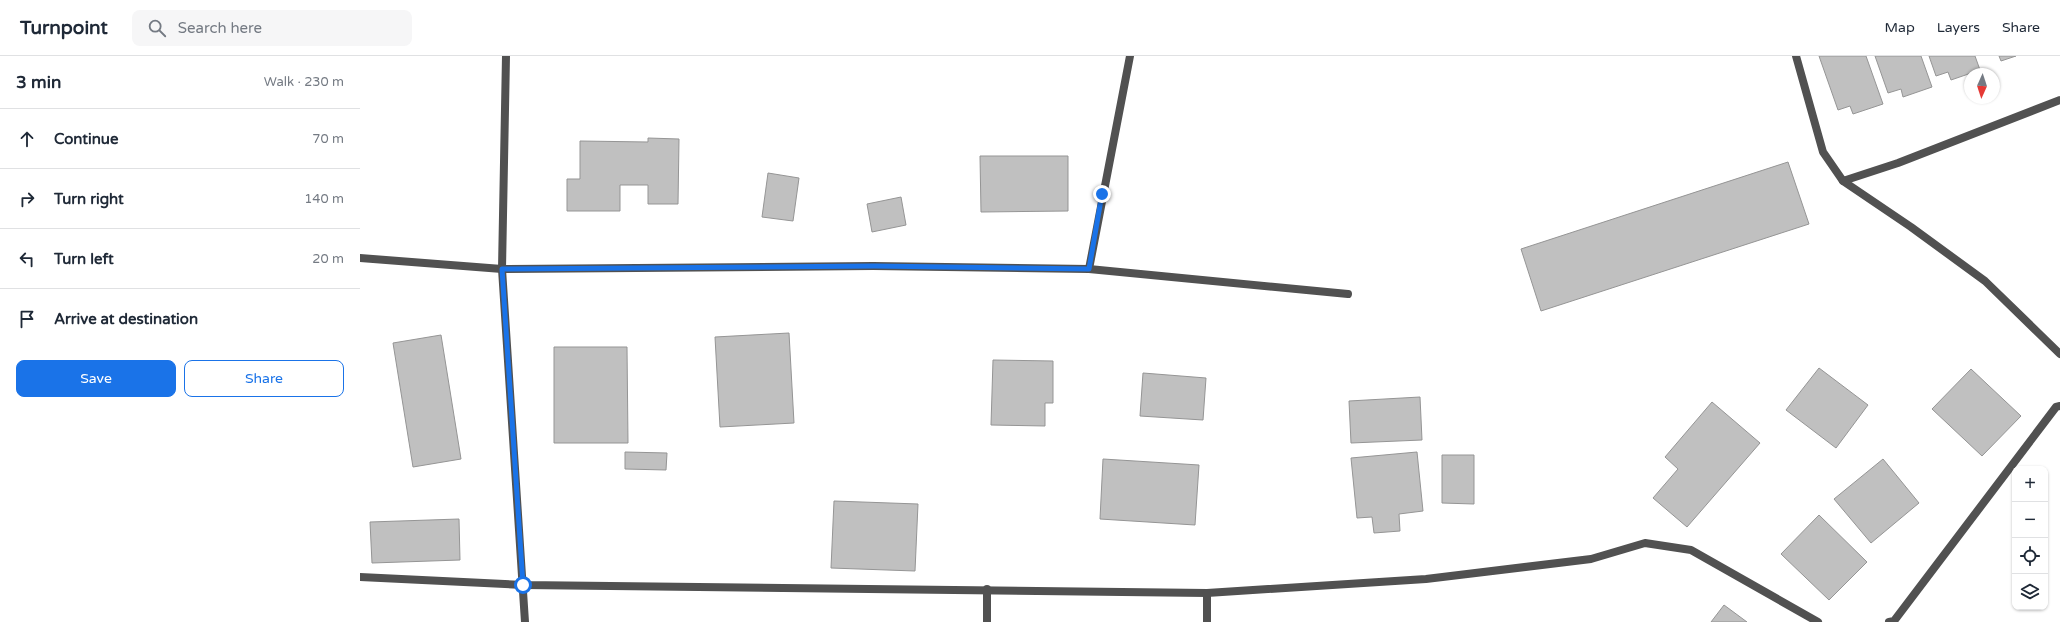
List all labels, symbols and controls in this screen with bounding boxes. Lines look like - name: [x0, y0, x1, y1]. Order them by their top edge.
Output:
- search box: [132, 10, 412, 46]
- text: Turnpoint: [20, 17, 108, 39]
- icon: search: [146, 17, 168, 39]
- text: Search here: [178, 19, 262, 37]
- text: Map: [1885, 19, 1915, 36]
- text: Layers: [1937, 19, 1980, 36]
- text: Share: [2002, 19, 2040, 36]
- north arrow: [1964, 68, 2000, 104]
- text: 3 min: [16, 72, 61, 93]
- text: Walk · 230 m: [264, 74, 344, 90]
- icon: ahead: [16, 128, 38, 150]
- text: Continue: [54, 130, 118, 148]
- text: 70 m: [312, 131, 344, 147]
- route end: [1093, 185, 1111, 203]
- icon: right: [16, 188, 38, 210]
- text: Turn right: [54, 190, 124, 208]
- text: 140 m: [304, 191, 344, 207]
- icon: left: [16, 248, 38, 270]
- text: Turn left: [54, 250, 114, 268]
- text: 20 m: [312, 251, 344, 267]
- icon: arrive: [16, 308, 38, 330]
- text: Arrive at destination: [54, 310, 198, 328]
- button: Save: [16, 360, 176, 397]
- button: Share: [184, 360, 344, 397]
- map controls: [2012, 466, 2048, 610]
- button: +: [2012, 466, 2048, 502]
- button: −: [2012, 502, 2048, 538]
- button: locate: [2012, 538, 2048, 574]
- button: layers: [2012, 574, 2048, 610]
- route start: [514, 576, 532, 594]

